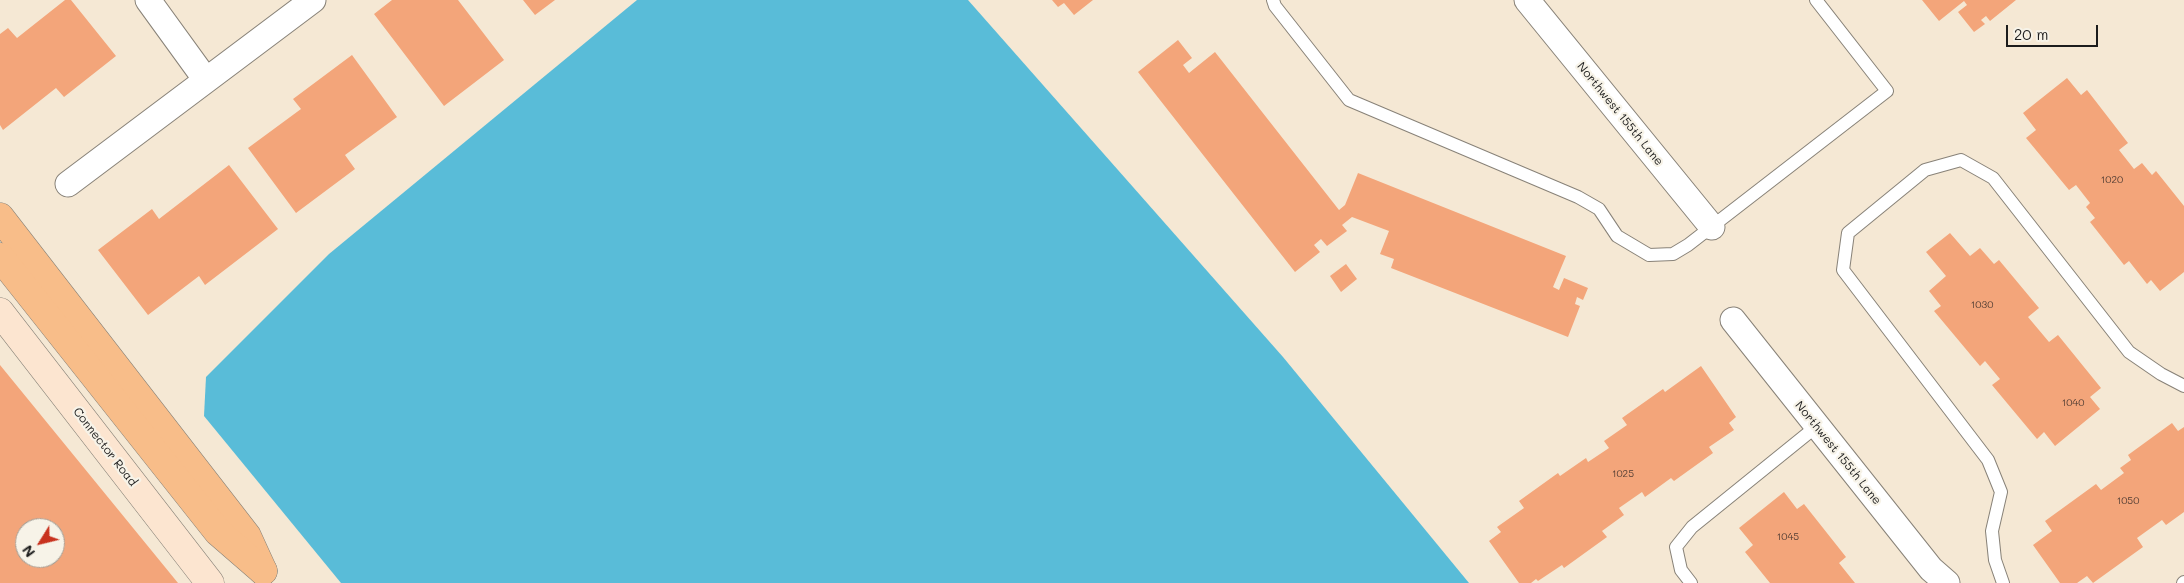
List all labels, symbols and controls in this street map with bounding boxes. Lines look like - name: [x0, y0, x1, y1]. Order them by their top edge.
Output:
- scale bar: [2009, 15, 2102, 47]
- text: 20 m: [2014, 24, 2048, 44]
- street label: Northwest 155th Lane: [1574, 59, 1666, 169]
- house number: 1020: [2101, 174, 2123, 186]
- house number: 1030: [1971, 299, 1993, 311]
- house number: 1040: [2062, 397, 2084, 409]
- street label: Northwest 155th Lane: [1792, 398, 1884, 508]
- street label: Connector Road: [70, 405, 140, 489]
- house number: 1025: [1612, 468, 1634, 480]
- house number: 1050: [2117, 495, 2139, 507]
- north arrow: [15, 518, 65, 568]
- house number: 1045: [1777, 531, 1799, 543]
- text: N: [17, 542, 39, 561]

